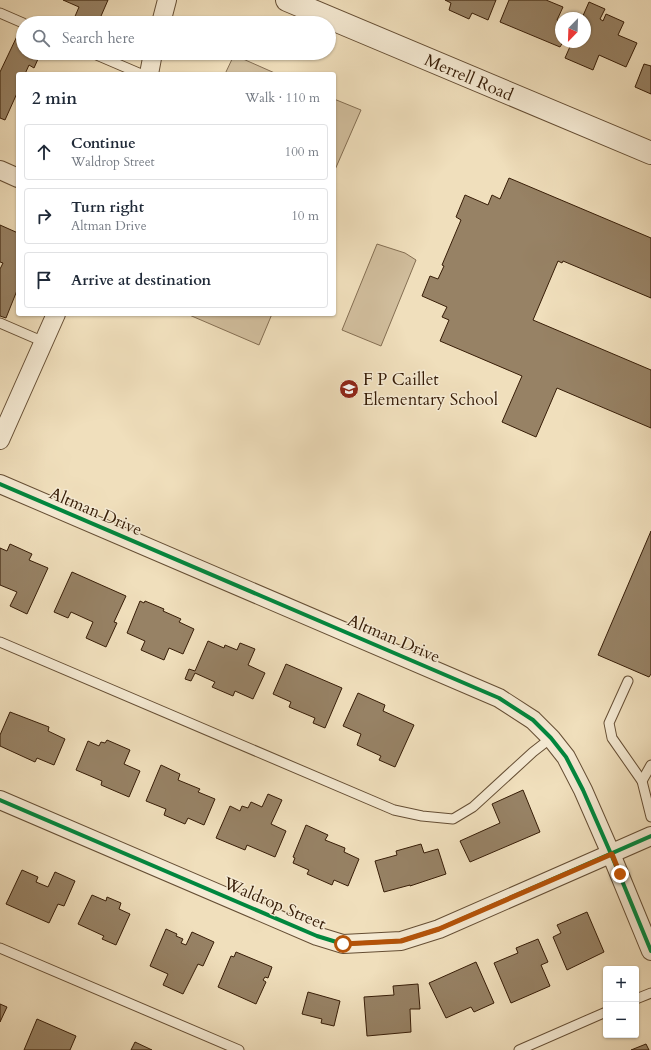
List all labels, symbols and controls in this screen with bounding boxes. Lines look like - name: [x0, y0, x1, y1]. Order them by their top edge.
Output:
- north arrow: [555, 12, 591, 48]
- search box: [16, 16, 336, 60]
- icon: search: [30, 27, 52, 49]
- text: Search here: [62, 28, 135, 48]
- street label: Merrell Road: [421, 48, 517, 106]
- text: 2 min: [32, 87, 77, 110]
- text: Walk · 110 m: [245, 89, 320, 107]
- text: Continue: [71, 133, 136, 153]
- icon: ahead: [33, 141, 55, 163]
- text: 100 m: [285, 143, 319, 161]
- text: Waldrop Street: [71, 153, 155, 171]
- text: Turn right: [71, 197, 144, 217]
- icon: right: [33, 205, 55, 227]
- text: 10 m: [291, 207, 319, 225]
- text: Altman Drive: [71, 217, 147, 235]
- icon: arrive: [33, 269, 55, 291]
- text: Arrive at destination: [71, 270, 211, 290]
- place label: F P Caillet Elementary School: [363, 368, 499, 411]
- school or university icon: F P Caillet Elementary School: [338, 378, 360, 400]
- street label: Altman Drive: [46, 482, 146, 541]
- street label: Altman Drive: [344, 609, 444, 668]
- route end: [611, 865, 629, 883]
- street label: Waldrop Street: [219, 871, 330, 936]
- route start: [334, 935, 352, 953]
- map controls: [603, 966, 639, 1038]
- button: +: [603, 966, 639, 1002]
- button: −: [603, 1002, 639, 1038]

